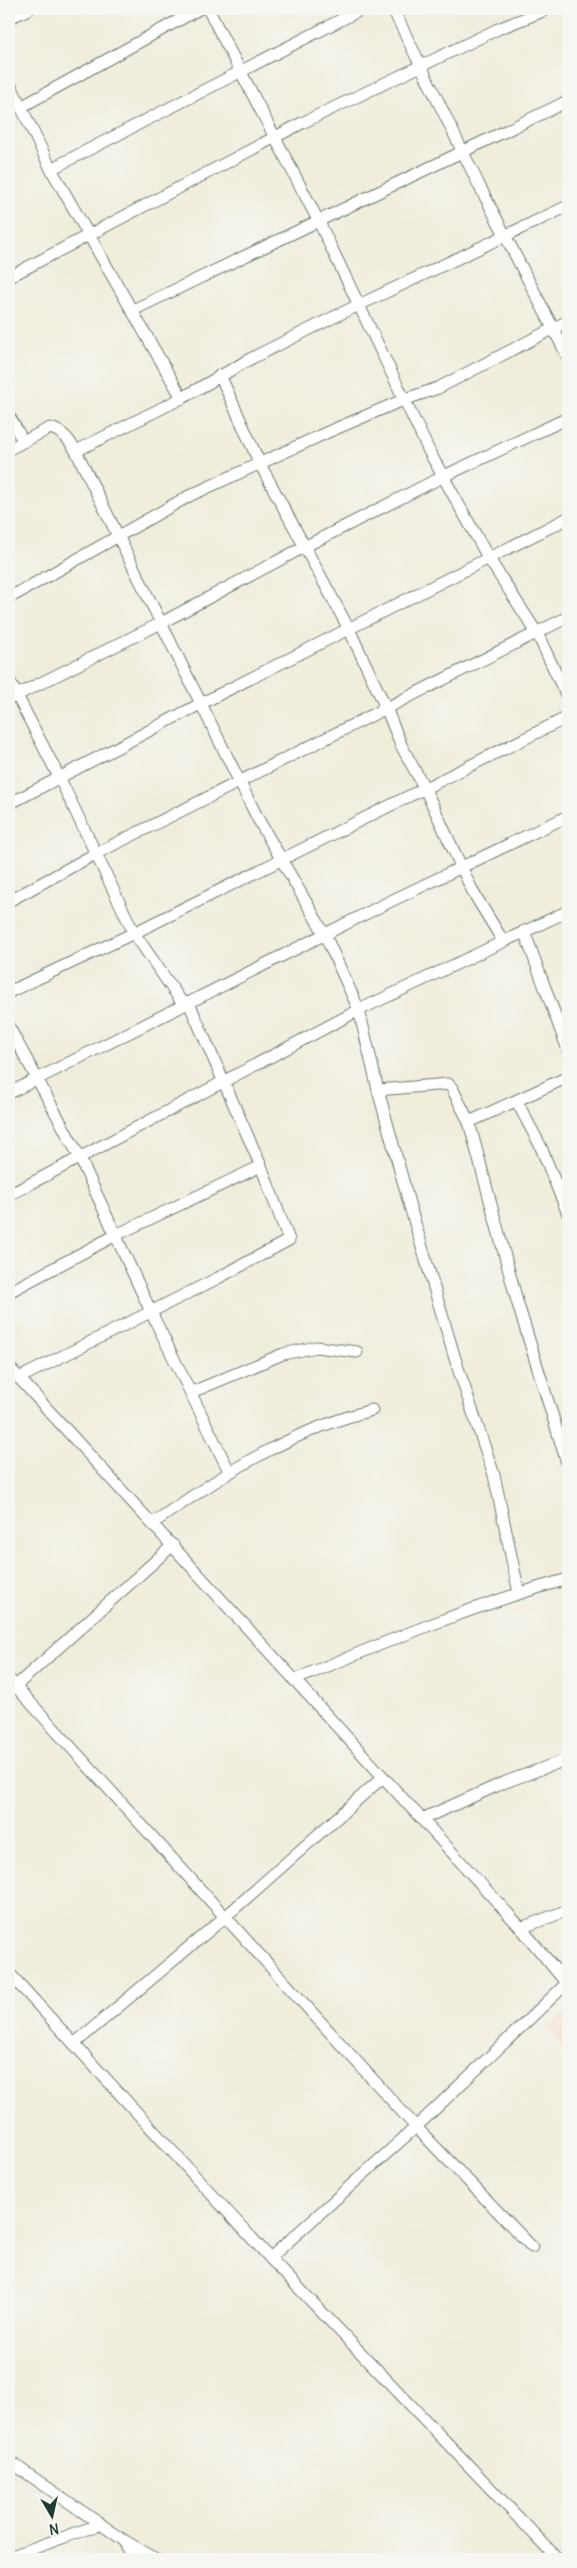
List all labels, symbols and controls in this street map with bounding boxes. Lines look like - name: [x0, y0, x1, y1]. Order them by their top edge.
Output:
- north arrow: [28, 2490, 78, 2540]
- text: N: [48, 2519, 60, 2538]

